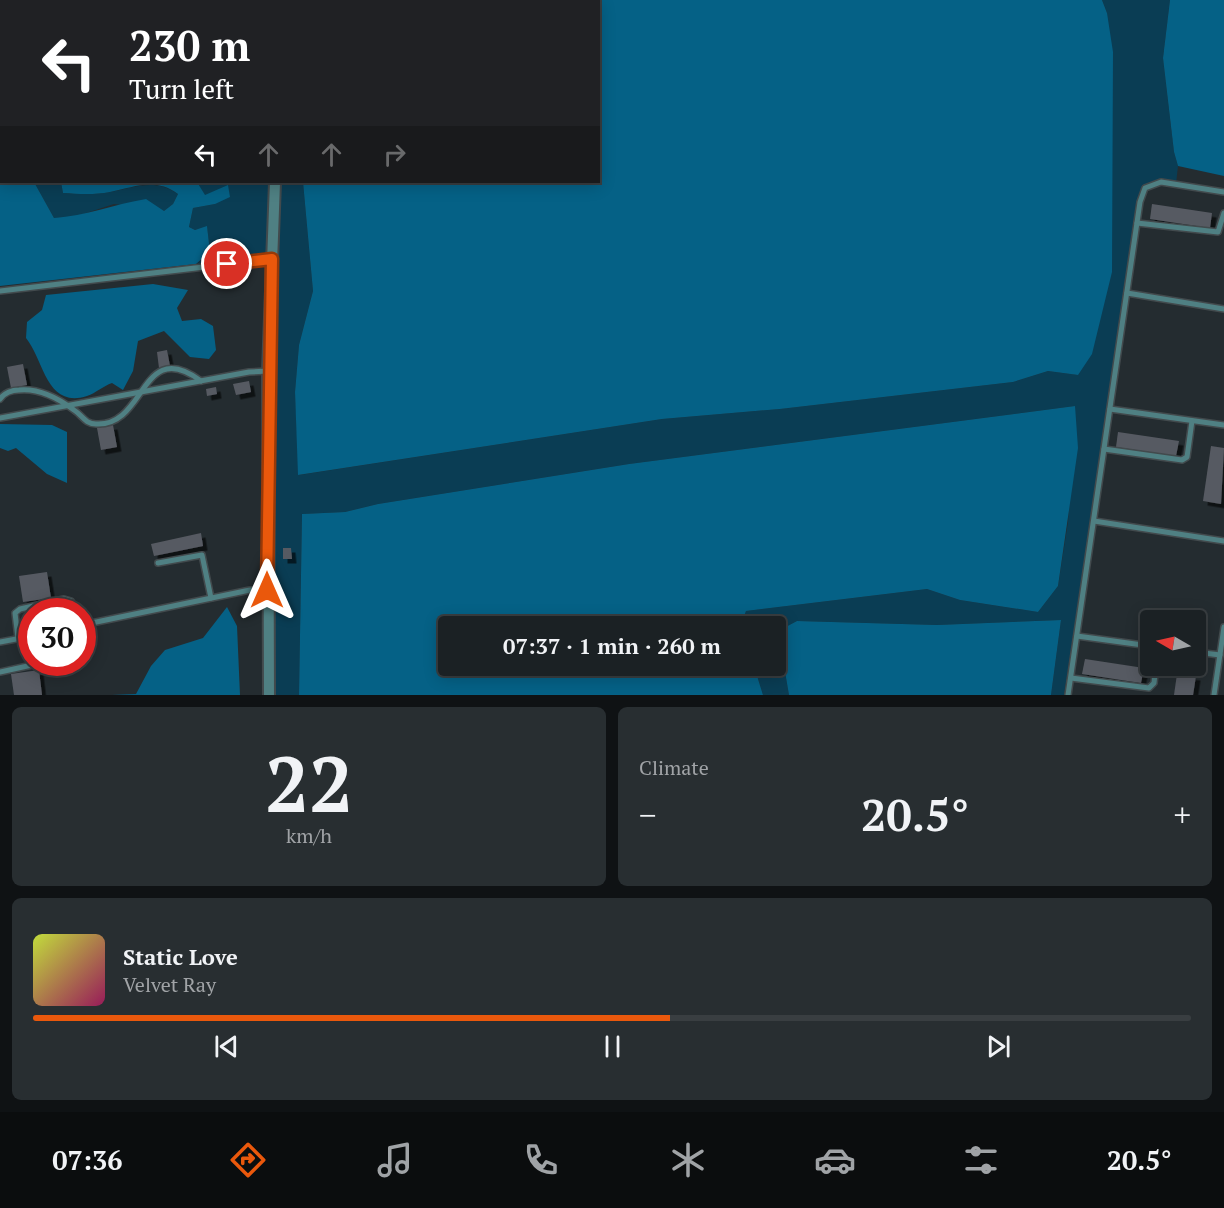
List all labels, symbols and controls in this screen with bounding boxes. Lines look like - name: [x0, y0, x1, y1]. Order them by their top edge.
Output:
- text: 230 m: [129, 17, 250, 73]
- icon: left: [30, 24, 108, 102]
- text: Turn left: [129, 71, 234, 107]
- icon: left: [189, 138, 222, 171]
- icon: ahead: [252, 138, 285, 171]
- icon: ahead: [315, 138, 348, 171]
- icon: right: [378, 138, 411, 171]
- pin: [201, 238, 252, 289]
- icon: arrive: [210, 247, 243, 280]
- position arrow: [235, 558, 299, 622]
- speed limit sign: 30: [18, 598, 96, 676]
- north arrow: [1140, 610, 1206, 676]
- map controls: [1140, 610, 1206, 676]
- text: 07:37 · 1 min · 260 m: [503, 631, 721, 660]
- text: 22: [265, 731, 353, 834]
- text: Climate: [639, 754, 709, 781]
- text: 20.5°: [861, 784, 969, 844]
- text: −: [639, 793, 657, 836]
- text: +: [1173, 793, 1191, 836]
- text: km/h: [286, 822, 332, 849]
- text: Static Love: [123, 942, 238, 971]
- text: Velvet Ray: [123, 971, 216, 998]
- icon: previous: [210, 1030, 243, 1063]
- icon: pause: [596, 1030, 629, 1063]
- icon: next: [982, 1030, 1015, 1063]
- icon: directions: [227, 1139, 269, 1181]
- icon: music: [374, 1139, 416, 1181]
- icon: phone: [520, 1139, 562, 1181]
- icon: climate: [667, 1139, 709, 1181]
- icon: car: [814, 1139, 856, 1181]
- icon: filters: [960, 1139, 1002, 1181]
- text: 07:36: [52, 1142, 123, 1178]
- text: 20.5°: [1107, 1142, 1172, 1178]

